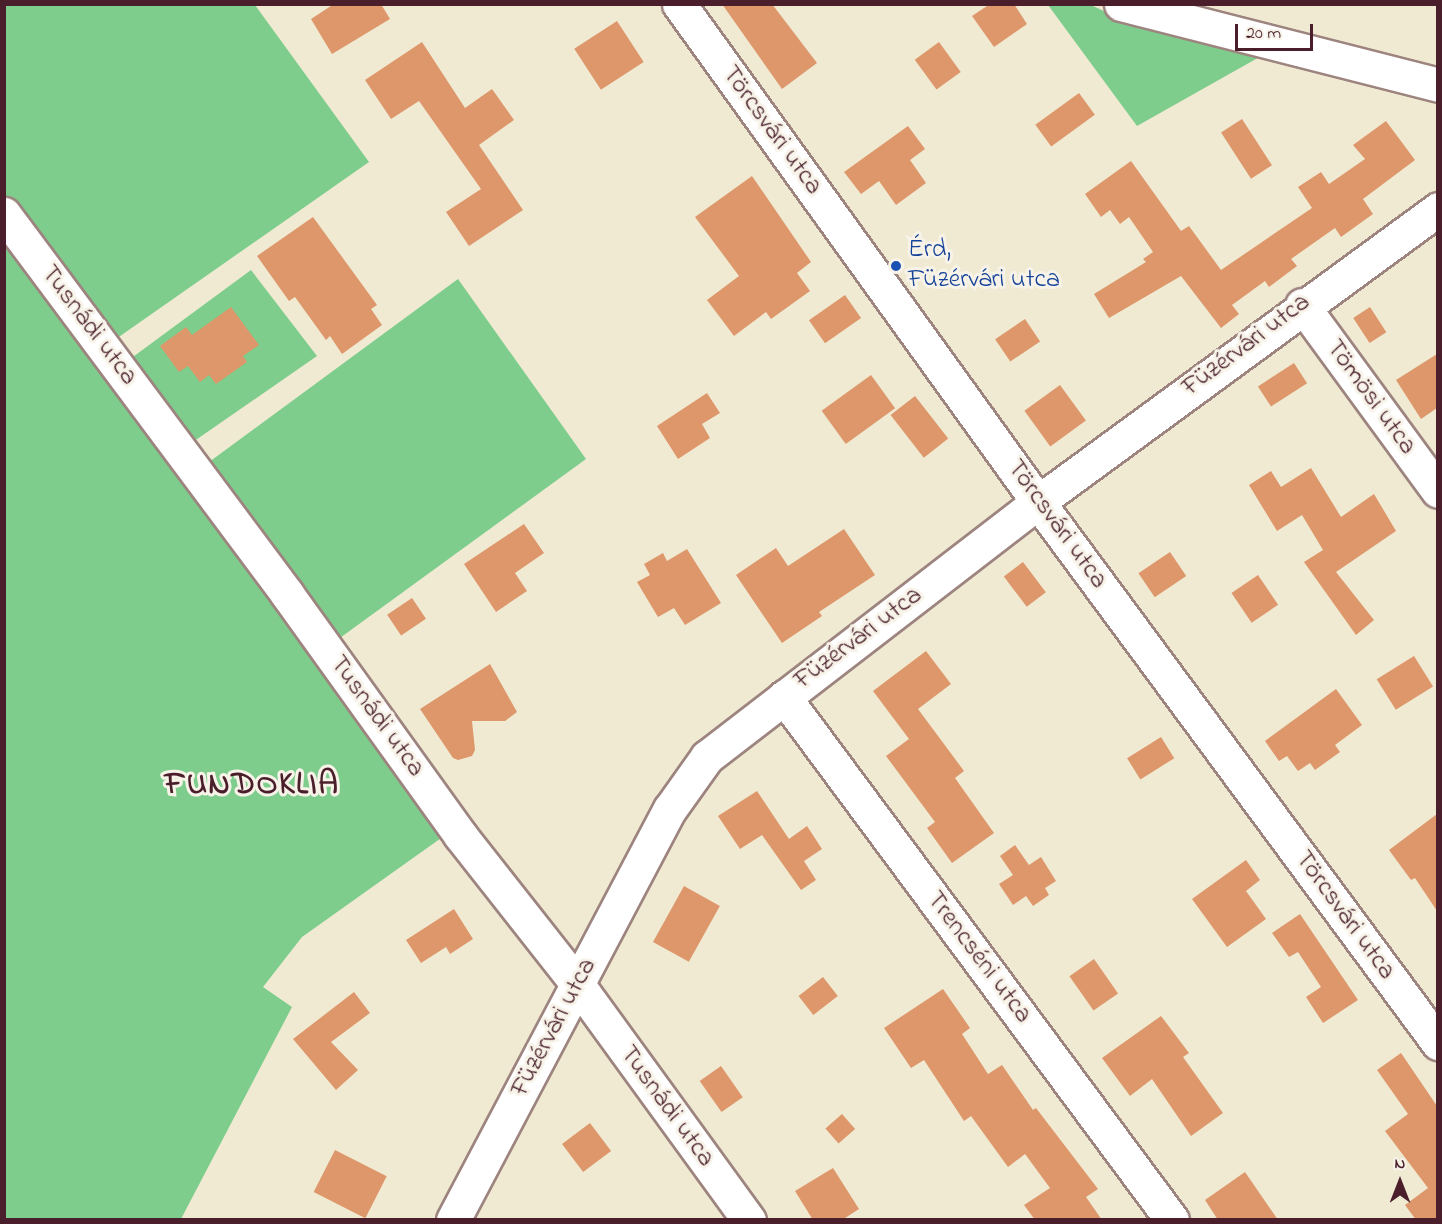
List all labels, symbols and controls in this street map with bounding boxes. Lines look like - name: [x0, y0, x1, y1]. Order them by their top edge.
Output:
- scale bar: [1238, 12, 1316, 50]
- text: 20 m: [1246, 21, 1281, 47]
- street label: Törcsvári utca: [714, 60, 828, 202]
- place label: Érd, Füzérvári utca: [908, 235, 1060, 296]
- marker: Érd, Füzérvári utca: [889, 259, 903, 273]
- street label: Tusnádi utca: [33, 260, 143, 392]
- street label: Füzérvári utca: [1177, 288, 1317, 404]
- street label: Tömösi utca: [1318, 334, 1422, 462]
- street label: Törcsvári utca: [999, 454, 1113, 596]
- street label: Füzérvári utca: [789, 581, 929, 697]
- street label: Tusnádi utca: [322, 650, 430, 784]
- district label: FUNDOKLIA: [164, 767, 340, 805]
- street label: Törcsvári utca: [1287, 845, 1401, 987]
- street label: Trencséni utca: [918, 886, 1038, 1030]
- street label: Füzérvári utca: [506, 954, 604, 1102]
- street label: Tusnádi utca: [612, 1040, 720, 1174]
- north arrow: [1370, 1152, 1430, 1212]
- text: N: [1395, 1152, 1405, 1176]

